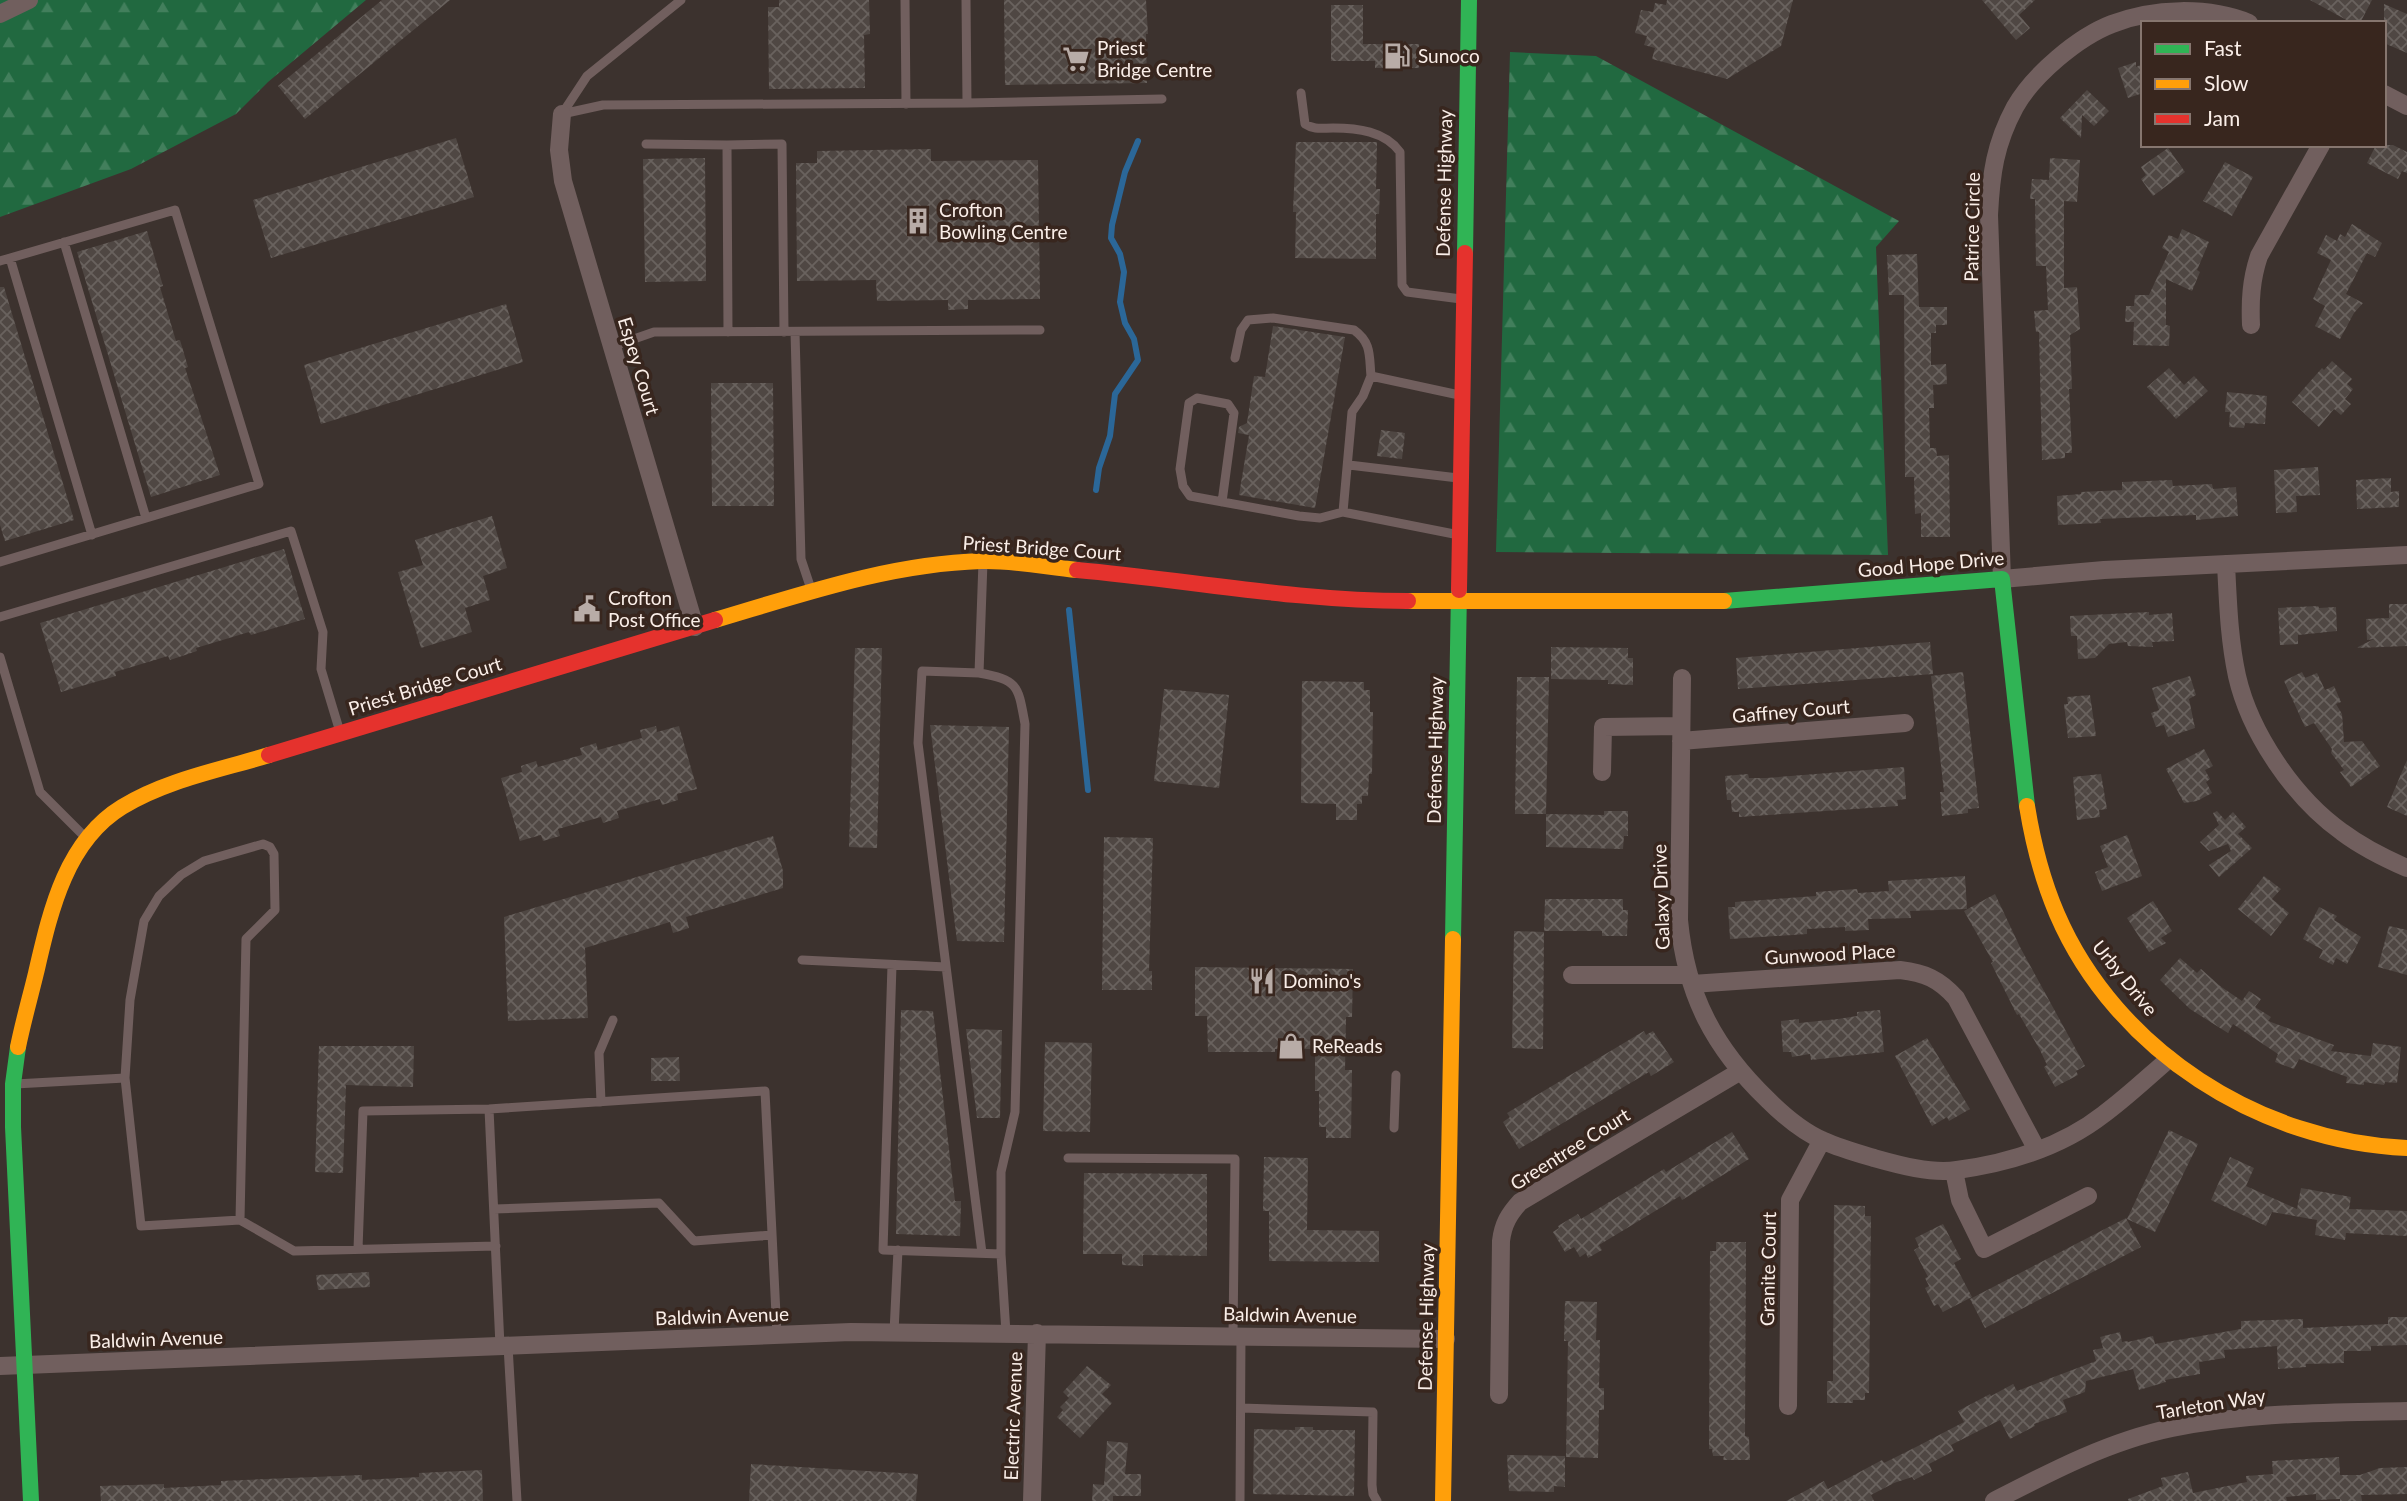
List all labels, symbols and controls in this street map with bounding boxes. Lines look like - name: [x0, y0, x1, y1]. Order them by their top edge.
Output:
- legend: [2141, 21, 2386, 147]
- text: Fast: [2204, 35, 2242, 60]
- place label: Priest Bridge Centre: [1097, 36, 1212, 81]
- fuel station icon: Sunoco: [1382, 41, 1412, 71]
- supermarket icon: Priest Bridge Centre: [1061, 44, 1091, 74]
- place label: Sunoco: [1418, 44, 1480, 67]
- text: Slow: [2204, 70, 2249, 95]
- text: Jam: [2204, 105, 2240, 130]
- street label: Defense Highway: [1431, 109, 1456, 257]
- street label: Patrice Circle: [1959, 172, 1984, 282]
- place label: Crofton Bowling Centre: [939, 198, 1067, 243]
- building icon: Crofton Bowling Centre: [903, 206, 933, 236]
- street label: Espey Court: [614, 314, 665, 418]
- street label: Priest Bridge Court: [962, 530, 1122, 565]
- street label: Good Hope Drive: [1857, 546, 2005, 581]
- place label: Crofton Post Office: [608, 586, 701, 631]
- public building icon: Crofton Post Office: [572, 594, 602, 624]
- street label: Priest Bridge Court: [345, 651, 504, 720]
- street label: Defense Highway: [1422, 676, 1447, 824]
- street label: Gaffney Court: [1731, 694, 1851, 727]
- street label: Galaxy Drive: [1647, 844, 1674, 950]
- street label: Urby Drive: [2088, 935, 2163, 1020]
- street label: Gunwood Place: [1764, 939, 1896, 968]
- restaurant icon: Domino's: [1247, 966, 1277, 996]
- place label: Domino's: [1283, 969, 1361, 992]
- shop icon: ReReads: [1276, 1031, 1306, 1061]
- place label: ReReads: [1312, 1034, 1383, 1057]
- street label: Greentree Court: [1506, 1103, 1634, 1195]
- street label: Granite Court: [1755, 1211, 1780, 1326]
- street label: Defense Highway: [1413, 1243, 1438, 1391]
- street label: Baldwin Avenue: [655, 1302, 789, 1329]
- street label: Baldwin Avenue: [1223, 1302, 1357, 1327]
- street label: Baldwin Avenue: [89, 1325, 223, 1352]
- street label: Electric Avenue: [999, 1351, 1026, 1481]
- street label: Tarleton Way: [2155, 1383, 2267, 1423]

